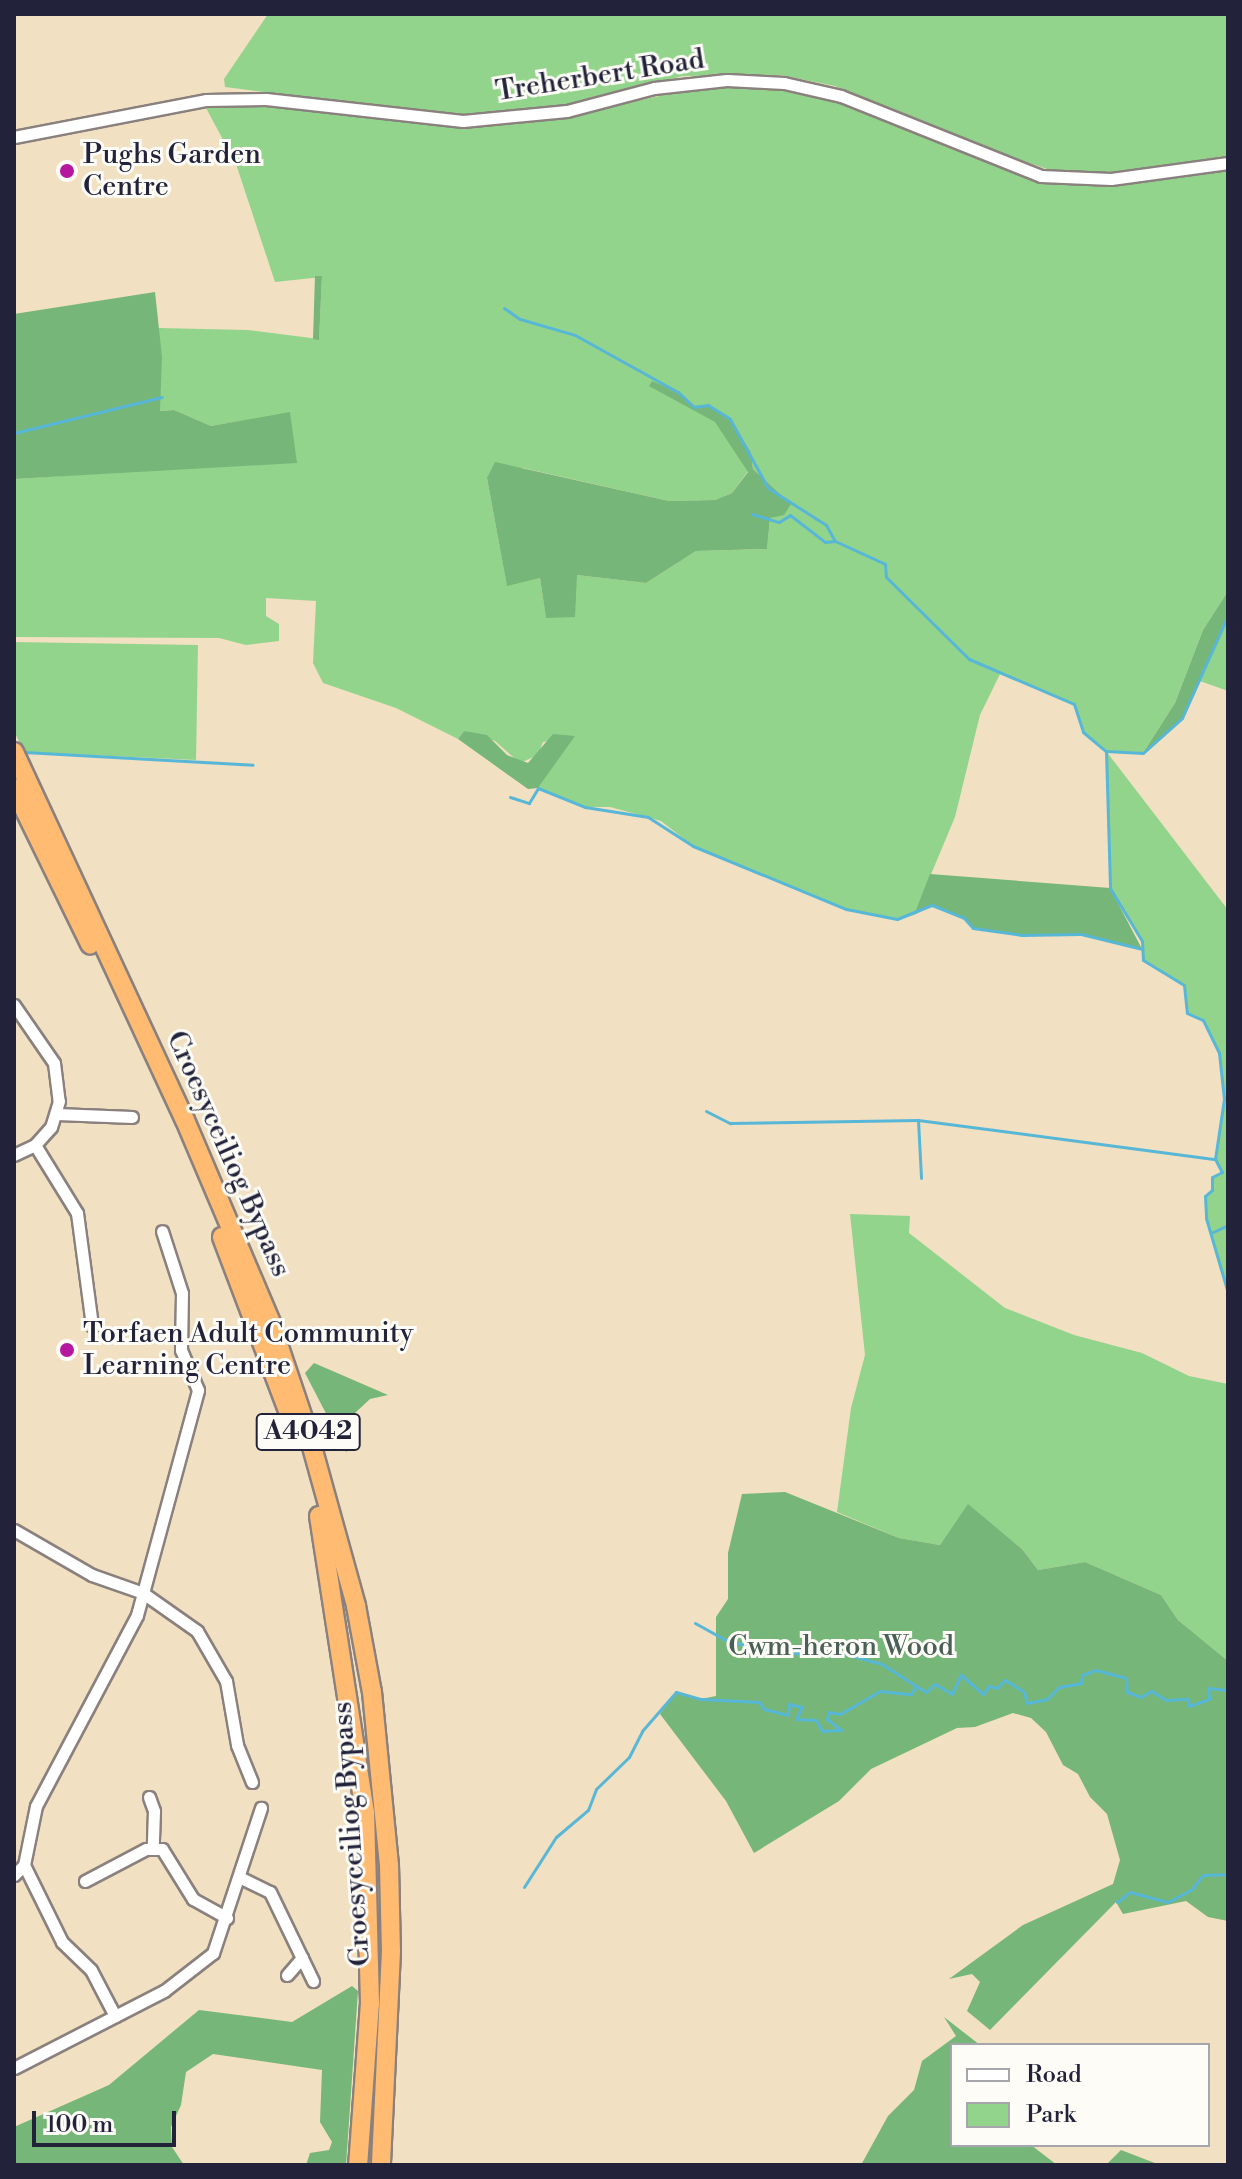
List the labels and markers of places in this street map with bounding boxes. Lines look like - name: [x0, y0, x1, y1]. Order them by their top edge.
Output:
- place label: Pughs Garden Centre: [83, 138, 261, 204]
- marker: Pughs Garden Centre: [58, 162, 76, 180]
- place label: Torfaen Adult Community Learning Centre: [83, 1317, 413, 1383]
- marker: Torfaen Adult Community Learning Centre: [58, 1341, 76, 1359]

